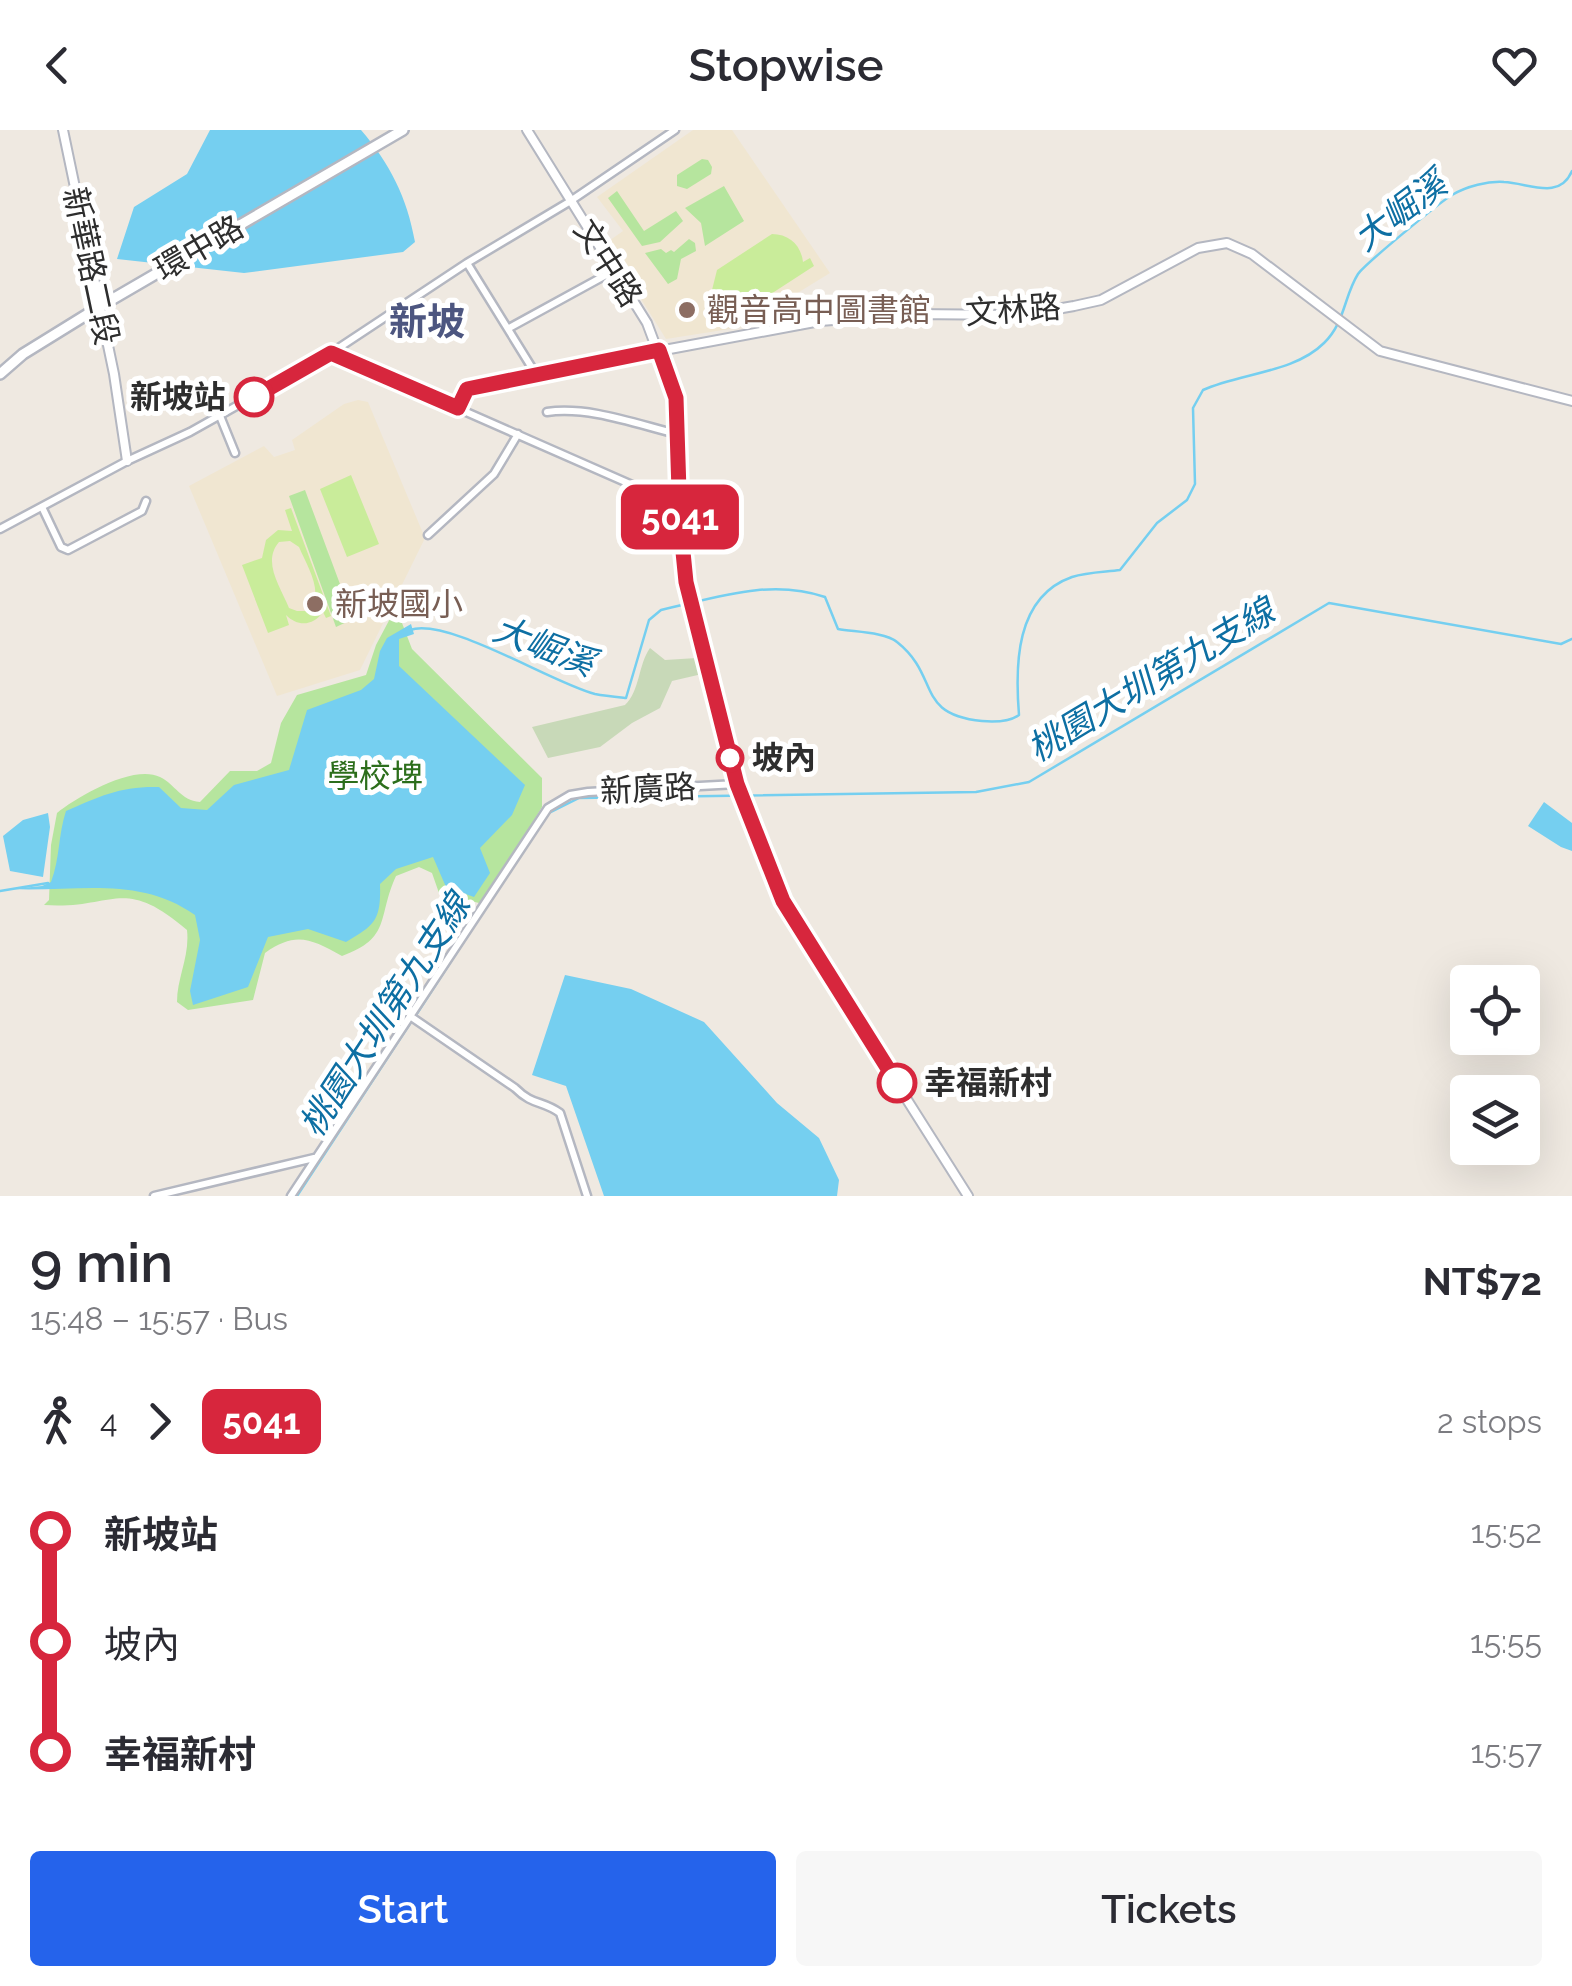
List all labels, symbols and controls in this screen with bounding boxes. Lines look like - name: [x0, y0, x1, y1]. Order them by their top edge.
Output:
- icon: back: [30, 38, 85, 93]
- icon: heart: [1487, 38, 1542, 93]
- text: Stopwise: [689, 39, 883, 92]
- water label: 大崛溪: [1345, 160, 1458, 259]
- street label: 新華路二段: [57, 184, 126, 348]
- street label: 環中路: [148, 208, 250, 288]
- street label: 文中路: [567, 212, 650, 313]
- street label: 文林路: [964, 288, 1062, 331]
- place label: 觀音高中圖書館: [707, 291, 931, 328]
- district label: 新坡: [389, 299, 465, 344]
- marker: 觀音高中圖書館: [676, 299, 698, 321]
- place label: 新坡站: [130, 378, 226, 415]
- marker: 新坡站: [235, 378, 273, 416]
- line badge: 5041: [610, 484, 750, 550]
- text: 5041: [641, 497, 719, 538]
- place label: 新坡國小: [335, 585, 463, 622]
- water label: 桃園大圳第九支線: [1020, 588, 1285, 769]
- marker: 新坡國小: [304, 593, 326, 615]
- water label: 大崛溪: [488, 608, 605, 685]
- place label: 坡內: [752, 739, 816, 776]
- marker: 坡內: [717, 745, 743, 771]
- park label: 學校埤: [327, 757, 423, 794]
- street label: 新廣路: [599, 768, 697, 809]
- water label: 桃園大圳第九支線: [291, 883, 480, 1143]
- map controls: [1450, 965, 1540, 1165]
- button: locate: [1450, 965, 1540, 1055]
- marker: 幸福新村: [878, 1064, 916, 1102]
- place label: 幸福新村: [924, 1064, 1052, 1101]
- button: layers: [1450, 1075, 1540, 1165]
- text: 9 min: [30, 1230, 173, 1295]
- text: NT$72: [1423, 1259, 1542, 1304]
- text: 15:48 – 15:57 · Bus: [30, 1300, 288, 1337]
- icon: walk: [30, 1394, 85, 1449]
- icon: forward: [132, 1394, 187, 1449]
- text: 5041: [222, 1401, 301, 1442]
- text: 4: [100, 1403, 117, 1440]
- text: 2 stops: [1437, 1403, 1542, 1440]
- text: 新坡站: [104, 1512, 218, 1557]
- text: 15:52: [1471, 1513, 1542, 1550]
- text: 坡內: [104, 1622, 180, 1667]
- text: 15:55: [1470, 1623, 1542, 1660]
- text: 幸福新村: [104, 1732, 256, 1777]
- text: 15:57: [1470, 1733, 1542, 1770]
- button: Start: [30, 1851, 776, 1966]
- button: Tickets: [796, 1851, 1542, 1966]

